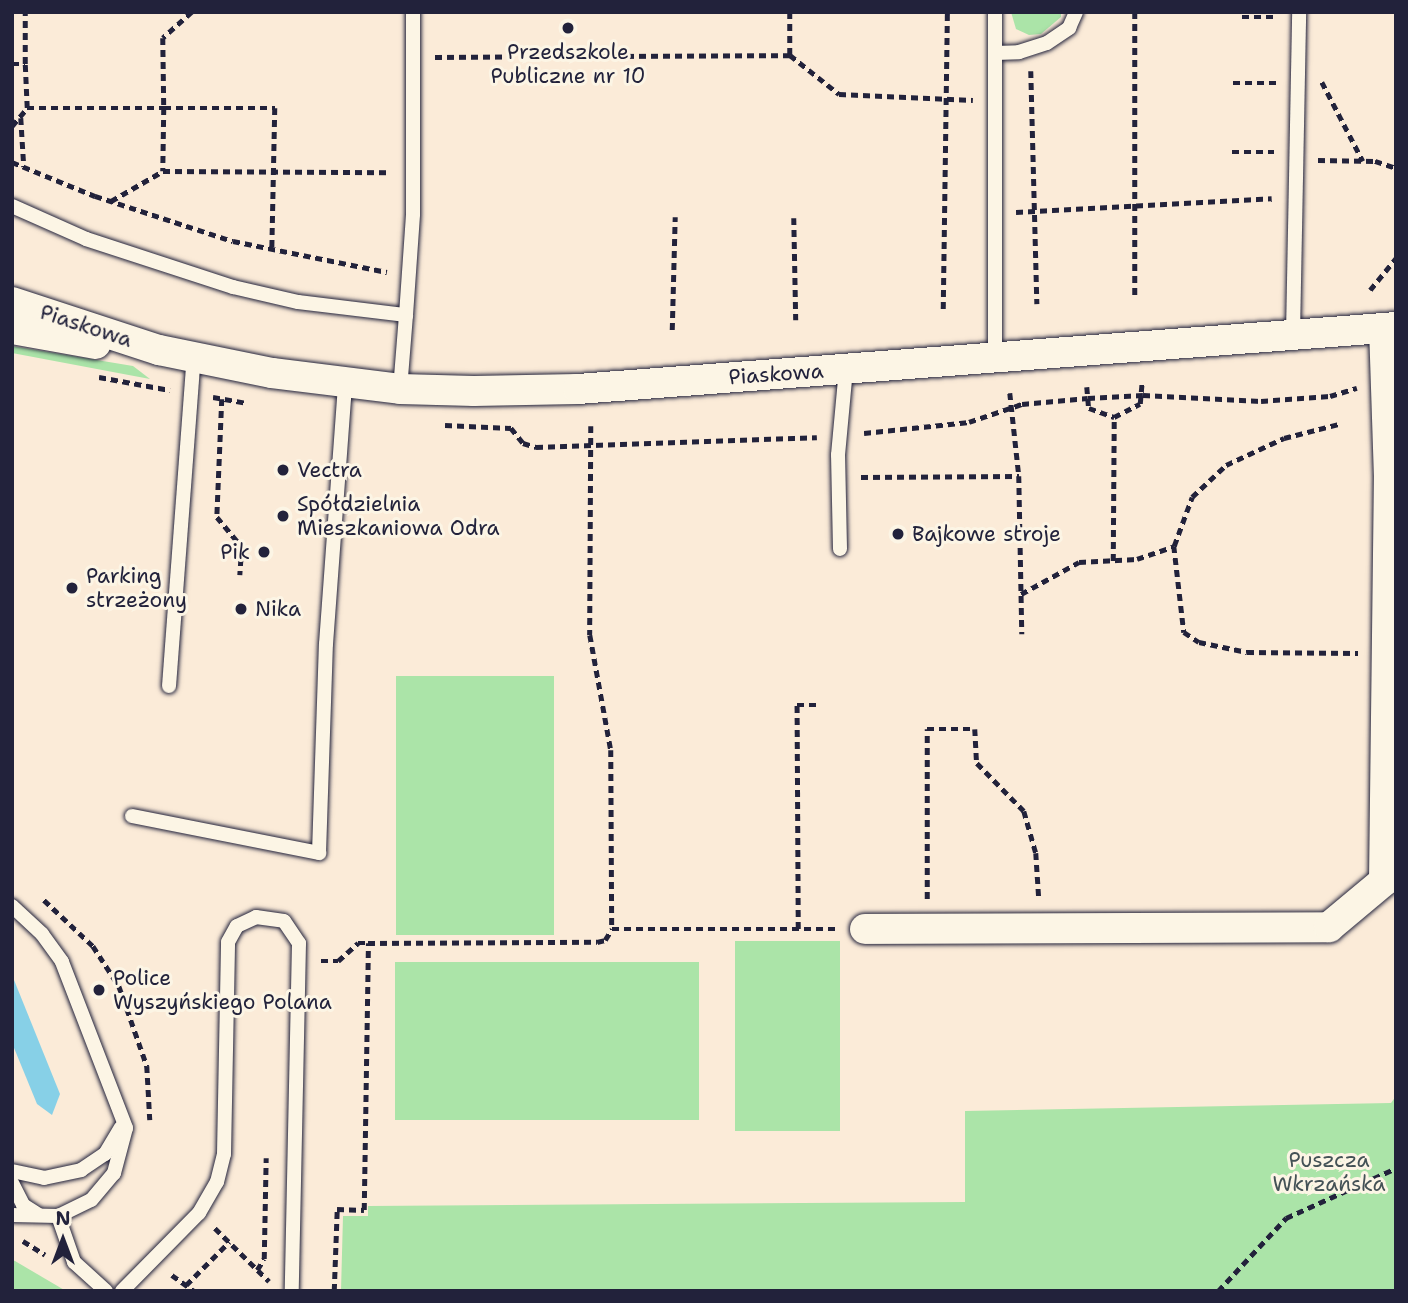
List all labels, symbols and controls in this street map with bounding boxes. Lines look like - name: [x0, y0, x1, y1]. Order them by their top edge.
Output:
- marker: Przedszkole Publiczne nr 10: [560, 20, 576, 36]
- place label: Przedszkole Publiczne nr 10: [491, 39, 645, 89]
- street label: Piaskowa: [37, 299, 135, 353]
- street label: Piaskowa: [728, 358, 824, 390]
- place label: Vectra: [297, 457, 362, 483]
- marker: Vectra: [275, 462, 291, 478]
- place label: Spółdzielnia Mieszkaniowa Odra: [297, 491, 500, 541]
- marker: Spółdzielnia Mieszkaniowa Odra: [275, 508, 291, 524]
- place label: Bajkowe stroje: [912, 521, 1061, 547]
- marker: Bajkowe stroje: [890, 526, 906, 542]
- place label: Pik: [220, 539, 250, 565]
- marker: Pik: [256, 544, 272, 560]
- place label: Parking strzeżony: [86, 563, 187, 613]
- marker: Parking strzeżony: [64, 580, 80, 596]
- place label: Nika: [255, 596, 301, 622]
- marker: Nika: [233, 601, 249, 617]
- place label: Police Wyszyńskiego Polana: [113, 965, 332, 1015]
- marker: Police Wyszyńskiego Polana: [91, 982, 107, 998]
- park label: Puszcza Wkrzańska: [1273, 1147, 1385, 1197]
- north arrow: [28, 1205, 98, 1275]
- text: N: [55, 1206, 71, 1231]

